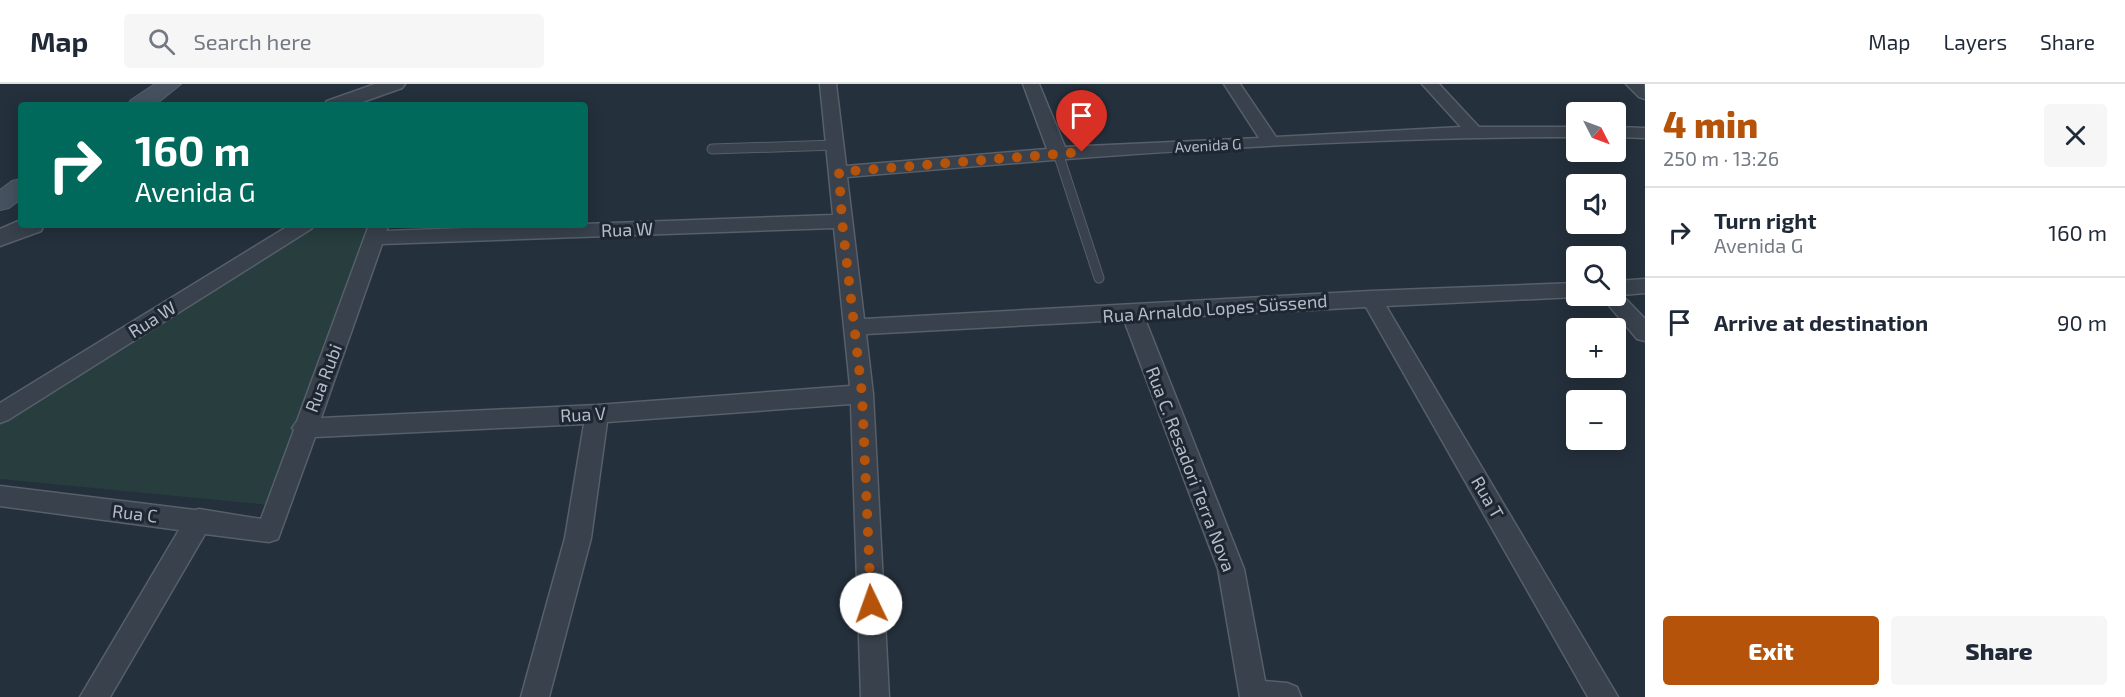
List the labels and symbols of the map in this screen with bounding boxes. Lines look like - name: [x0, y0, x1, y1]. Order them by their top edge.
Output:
- pin: [1056, 90, 1107, 152]
- north arrow: [1566, 102, 1626, 162]
- street label: Avenida G: [1174, 134, 1242, 156]
- street label: Rua W: [601, 217, 653, 241]
- street label: Rua Arnaldo Lopes Süssend: [1102, 289, 1328, 327]
- street label: Rua W: [124, 296, 180, 342]
- street label: Rua Rubi: [300, 341, 346, 415]
- street label: Rua C. Resadori Terra Nova: [1142, 363, 1240, 575]
- street label: Rua V: [560, 402, 606, 426]
- street label: Rua T: [1467, 472, 1509, 523]
- street label: Rua C: [111, 499, 159, 527]
- position arrow: [839, 572, 903, 636]

